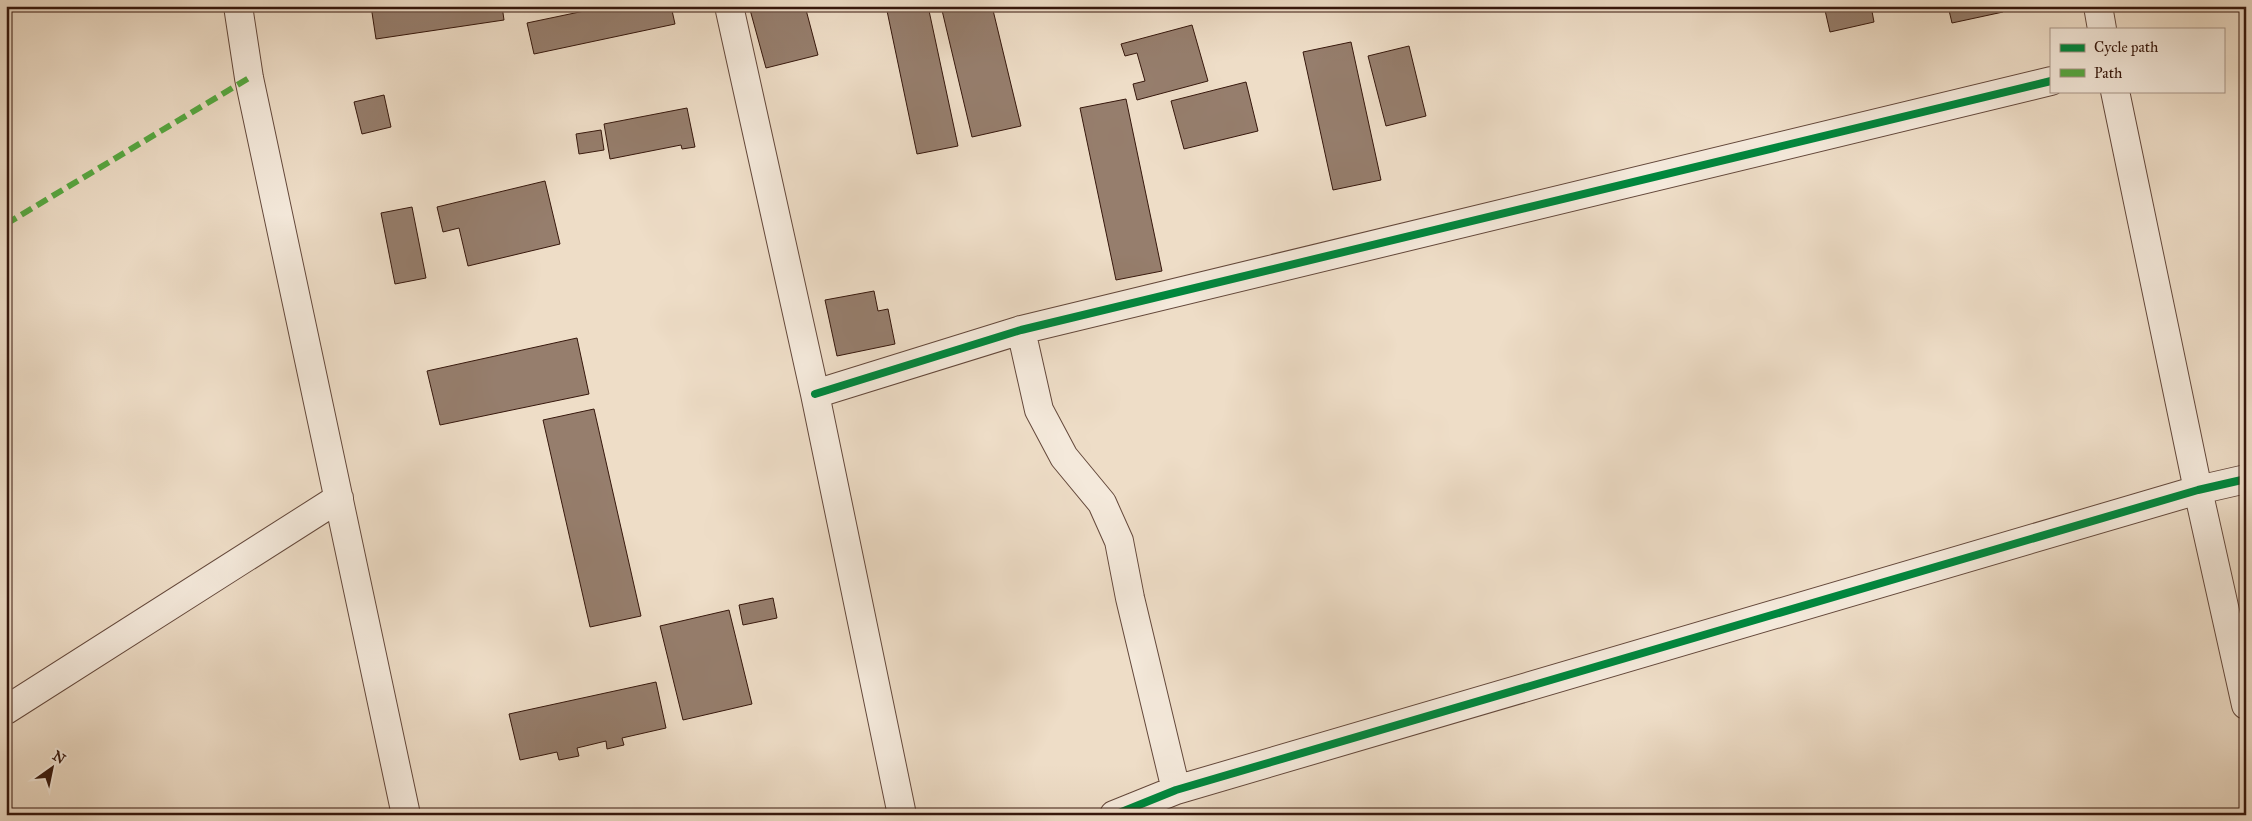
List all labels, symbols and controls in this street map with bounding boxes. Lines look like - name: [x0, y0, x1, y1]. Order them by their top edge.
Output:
- legend: [2050, 28, 2224, 92]
- text: Cycle path: [2094, 38, 2159, 56]
- text: Path: [2094, 64, 2123, 82]
- north arrow: [28, 744, 78, 794]
- text: N: [49, 747, 69, 768]

